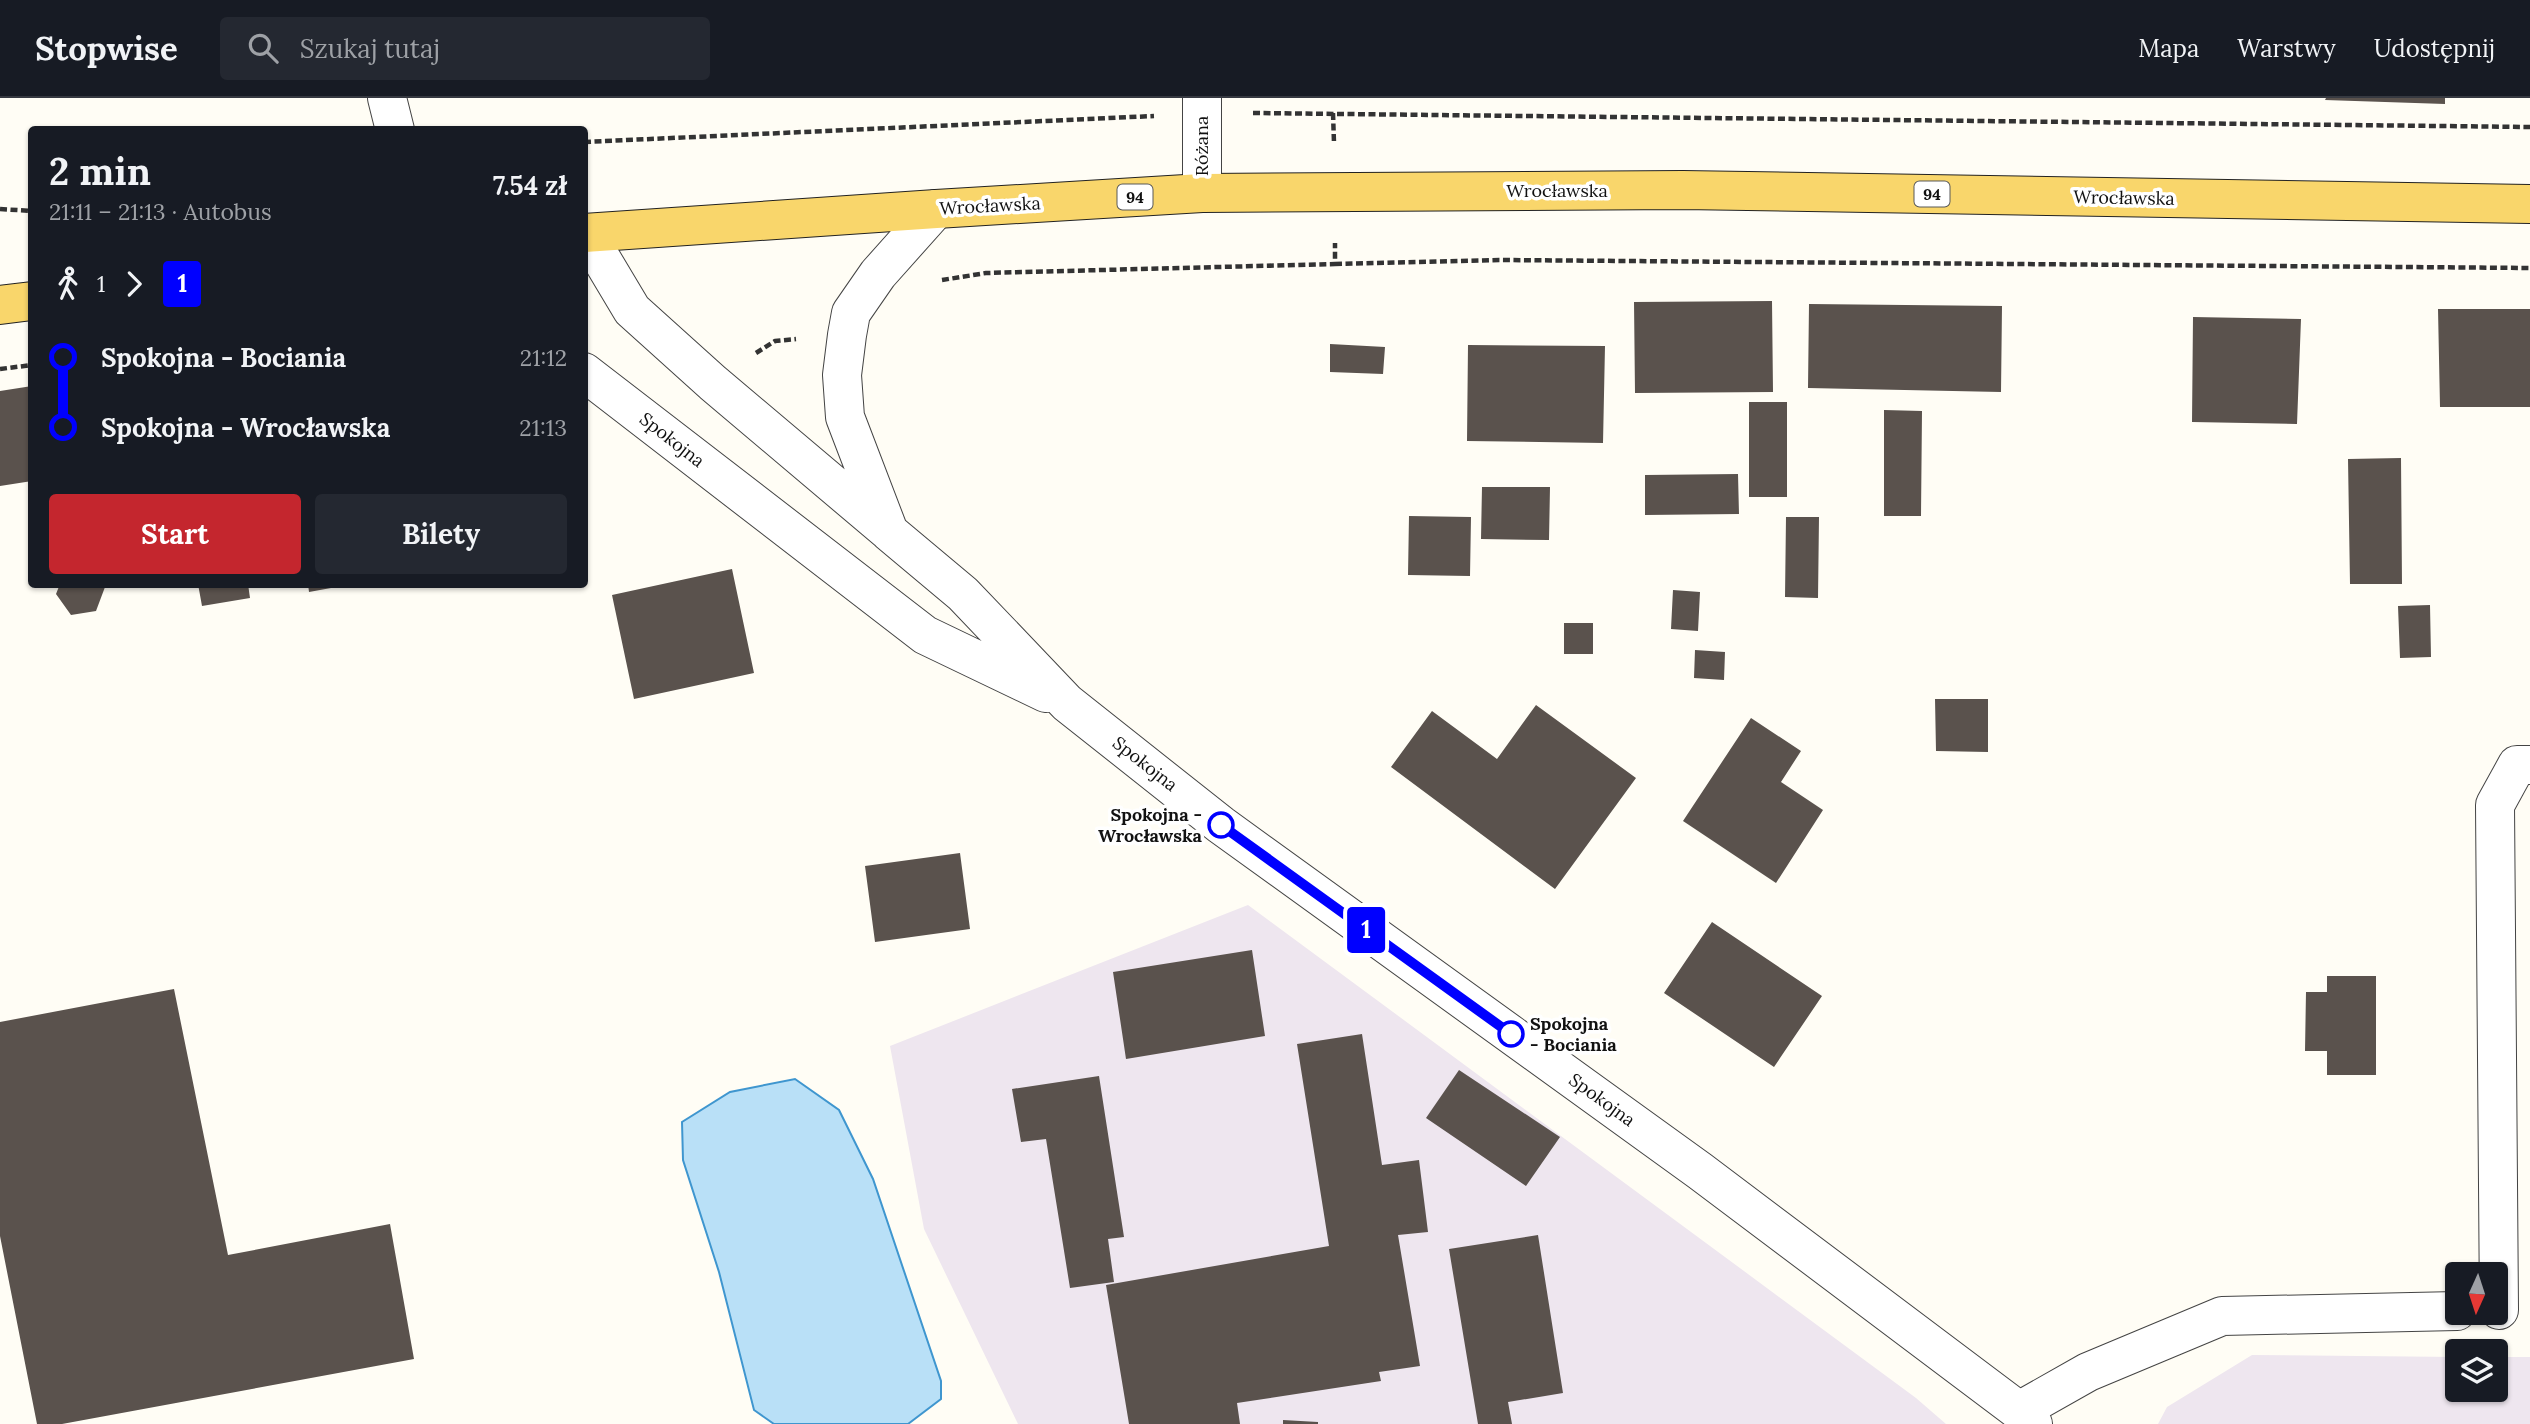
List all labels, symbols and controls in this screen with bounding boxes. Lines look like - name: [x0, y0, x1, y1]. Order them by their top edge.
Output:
- search box: [220, 17, 710, 80]
- text: Stopwise: [35, 27, 178, 69]
- icon: search: [244, 29, 282, 67]
- text: Szukaj tutaj: [300, 32, 440, 65]
- text: Mapa: [2138, 33, 2199, 64]
- text: Warstwy: [2237, 33, 2336, 64]
- text: Udostępnij: [2374, 33, 2495, 64]
- street label: Różana: [1190, 116, 1213, 176]
- text: 2 min: [49, 147, 151, 195]
- text: 7.54 zł: [493, 169, 567, 202]
- street label: Wrocławska: [1506, 179, 1608, 202]
- road number: 94: [1914, 181, 1950, 206]
- road number: 94: [1118, 184, 1152, 209]
- street label: Wrocławska: [2073, 185, 2175, 210]
- street label: Wrocławska: [939, 191, 1041, 220]
- text: 21:11 – 21:13 · Autobus: [49, 197, 272, 226]
- icon: walk: [49, 265, 87, 303]
- icon: forward: [115, 265, 153, 303]
- text: 1: [177, 268, 187, 299]
- text: 1: [97, 269, 105, 298]
- text: Spokojna - Bociania: [101, 341, 346, 374]
- text: 21:12: [520, 343, 567, 372]
- street label: Spokojna: [635, 407, 709, 472]
- text: Spokojna - Wrocławska: [101, 411, 390, 444]
- text: 21:13: [519, 413, 567, 442]
- button: Start: [49, 494, 301, 574]
- button: Bilety: [315, 494, 567, 574]
- street label: Spokojna: [1108, 731, 1182, 796]
- place label: Spokojna - Wrocławska: [1098, 803, 1203, 847]
- marker: Spokojna - Wrocławska: [1208, 812, 1234, 838]
- line badge: 1: [1343, 907, 1389, 953]
- text: 1: [1361, 914, 1371, 945]
- place label: Spokojna - Bociania: [1530, 1012, 1617, 1056]
- marker: Spokojna - Bociania: [1498, 1021, 1524, 1047]
- street label: Spokojna: [1565, 1068, 1640, 1131]
- north arrow: [2445, 1262, 2508, 1325]
- map controls: [2445, 1262, 2508, 1402]
- button: layers: [2445, 1339, 2508, 1402]

